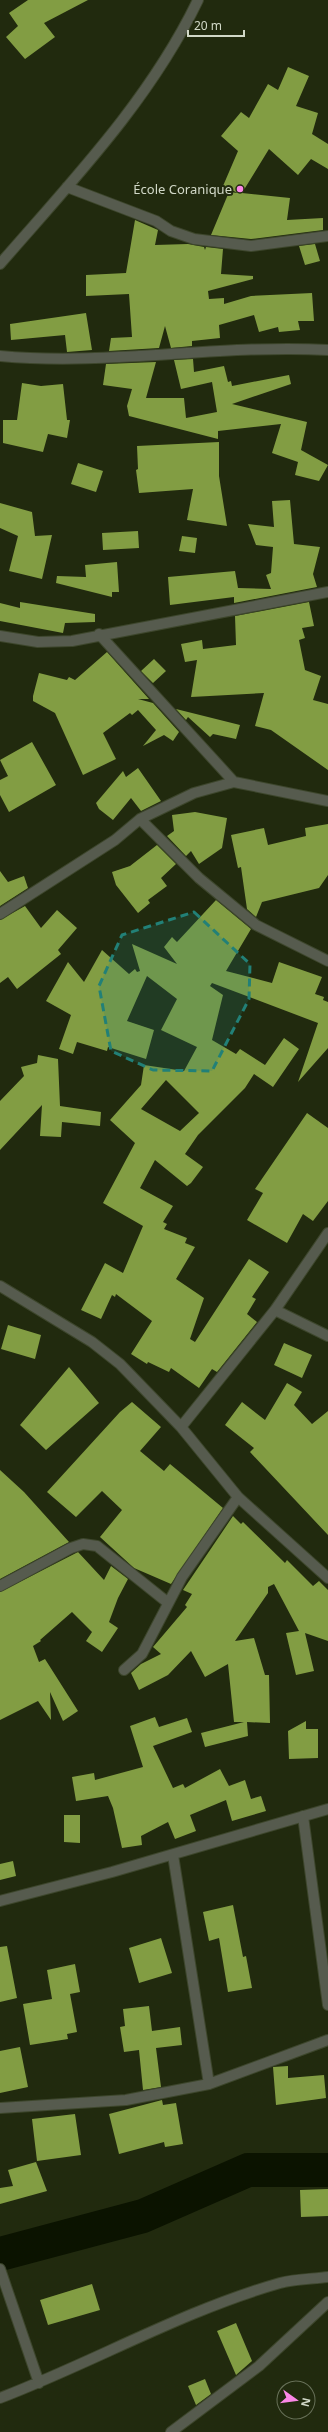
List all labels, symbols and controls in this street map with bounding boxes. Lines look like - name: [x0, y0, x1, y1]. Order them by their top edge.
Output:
- scale bar: [188, 12, 244, 38]
- text: 20 m: [194, 17, 222, 34]
- place label: École Coranique: [133, 180, 232, 198]
- marker: École Coranique: [235, 184, 245, 194]
- north arrow: [276, 2380, 316, 2420]
- text: N: [298, 2396, 315, 2409]

